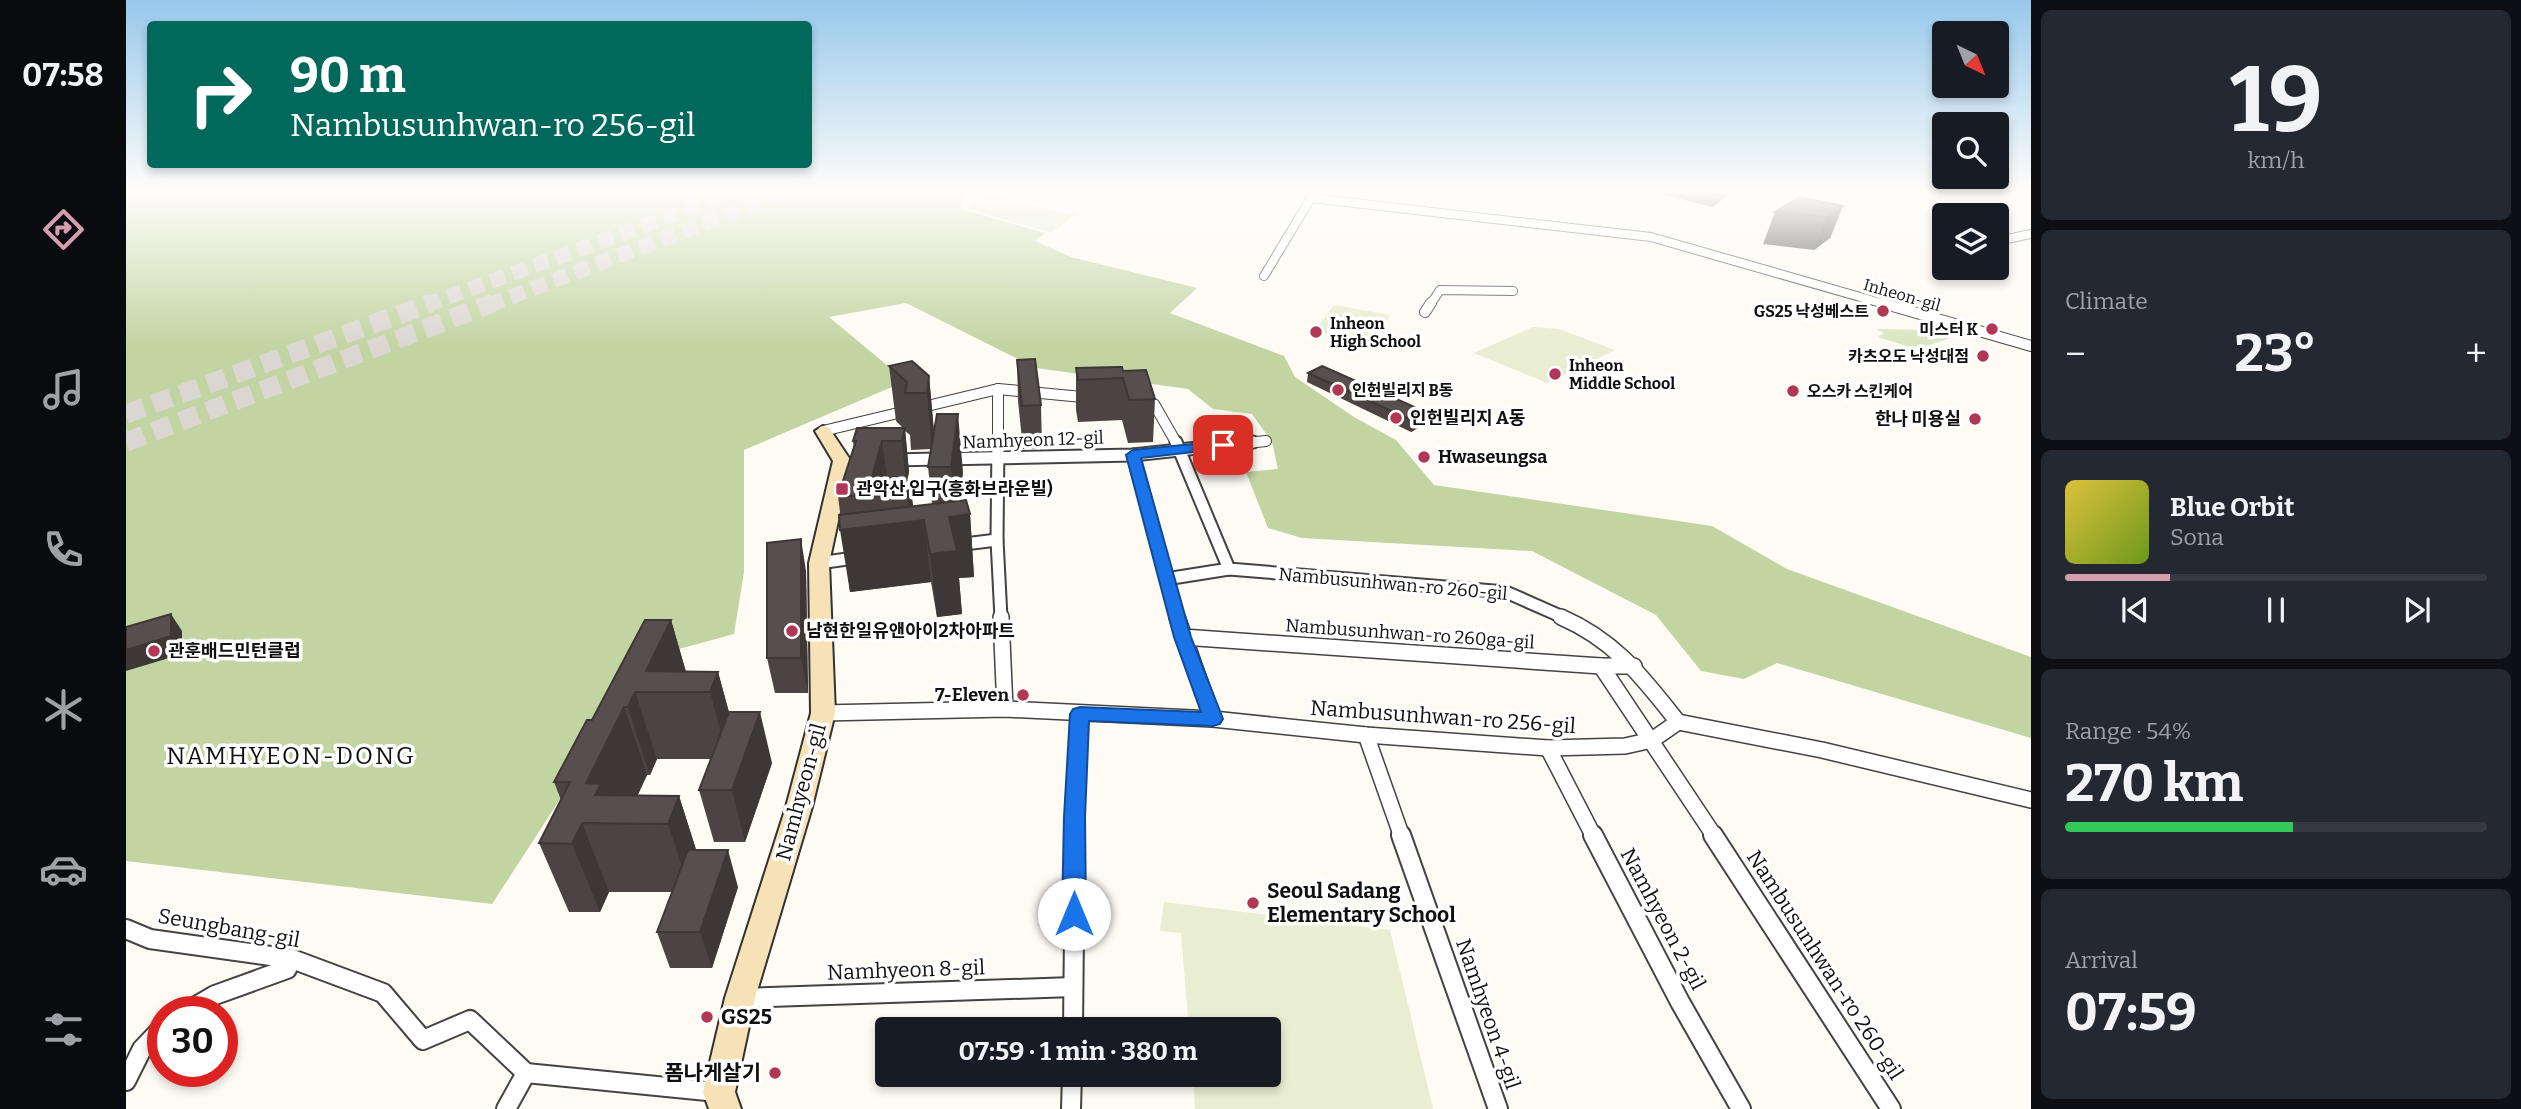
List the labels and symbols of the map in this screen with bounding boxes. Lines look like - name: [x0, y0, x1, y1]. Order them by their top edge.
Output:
- north arrow: [1932, 21, 2009, 98]
- street label: Inheon-gil: [1861, 275, 1943, 315]
- place label: GS25 낙성베스트: [1754, 302, 1869, 321]
- marker: GS25 낙성베스트: [1875, 303, 1891, 319]
- place label: Inheon High School: [1330, 314, 1421, 351]
- place label: 미스터 K: [1919, 320, 1979, 339]
- marker: 미스터 K: [1984, 321, 2000, 337]
- marker: Inheon High School: [1308, 324, 1324, 340]
- place label: 카츠오도 낙성대점: [1848, 347, 1969, 366]
- marker: 카츠오도 낙성대점: [1975, 348, 1991, 364]
- place label: Inheon Middle School: [1569, 356, 1675, 393]
- marker: Inheon Middle School: [1547, 366, 1563, 382]
- place label: 인헌빌리지 B동: [1352, 381, 1454, 400]
- marker: 인헌빌리지 B동: [1330, 382, 1346, 398]
- place label: 오스카 스킨케어: [1807, 382, 1913, 401]
- marker: 오스카 스킨케어: [1785, 383, 1801, 399]
- place label: 인헌빌리지 A동: [1410, 407, 1525, 429]
- place label: 한나 미용실: [1875, 408, 1961, 430]
- marker: 인헌빌리지 A동: [1388, 410, 1404, 426]
- marker: 한나 미용실: [1967, 411, 1983, 427]
- pin: [1193, 415, 1253, 475]
- street label: Namhyeon 12-gil: [962, 427, 1104, 453]
- place label: Hwaseungsa: [1438, 446, 1547, 468]
- marker: Hwaseungsa: [1416, 449, 1432, 465]
- place label: 관악산 입구(흥화브라운빌): [856, 478, 1053, 500]
- marker: 관악산 입구(흥화브라운빌): [834, 481, 850, 497]
- street label: Nambusunhwan-ro 260-gil: [1277, 563, 1509, 605]
- street label: Nambusunhwan-ro 260ga-gil: [1285, 614, 1535, 654]
- place label: 남현한일유앤아이2차아파트: [806, 620, 1015, 642]
- marker: 남현한일유앤아이2차아파트: [784, 623, 800, 639]
- place label: 관훈배드민턴클럽: [168, 640, 300, 662]
- marker: 관훈배드민턴클럽: [146, 643, 162, 659]
- place label: 7-Eleven: [935, 684, 1009, 706]
- marker: 7-Eleven: [1015, 687, 1031, 703]
- street label: Nambusunhwan-ro 256-gil: [1309, 695, 1577, 739]
- street label: Namhyeon-gil: [770, 720, 832, 864]
- district label: NAMHYEON-DONG: [166, 742, 416, 770]
- street label: Namhyeon 2-gil: [1615, 844, 1711, 994]
- street label: Nambusunhwan-ro 260-gil: [1741, 845, 1909, 1085]
- position arrow: [1037, 877, 1111, 951]
- place label: Seoul Sadang Elementary School: [1267, 878, 1456, 928]
- marker: Seoul Sadang Elementary School: [1245, 895, 1261, 911]
- street label: Seungbang-gil: [156, 903, 302, 953]
- street label: Namhyeon 4-gil: [1450, 935, 1526, 1093]
- street label: Namhyeon 8-gil: [827, 954, 985, 986]
- speed limit sign: 30: [147, 996, 238, 1087]
- place label: GS25: [721, 1004, 772, 1030]
- marker: GS25: [699, 1009, 715, 1025]
- place label: 폼나게살기: [664, 1060, 761, 1086]
- marker: 폼나게살기: [767, 1065, 783, 1081]

